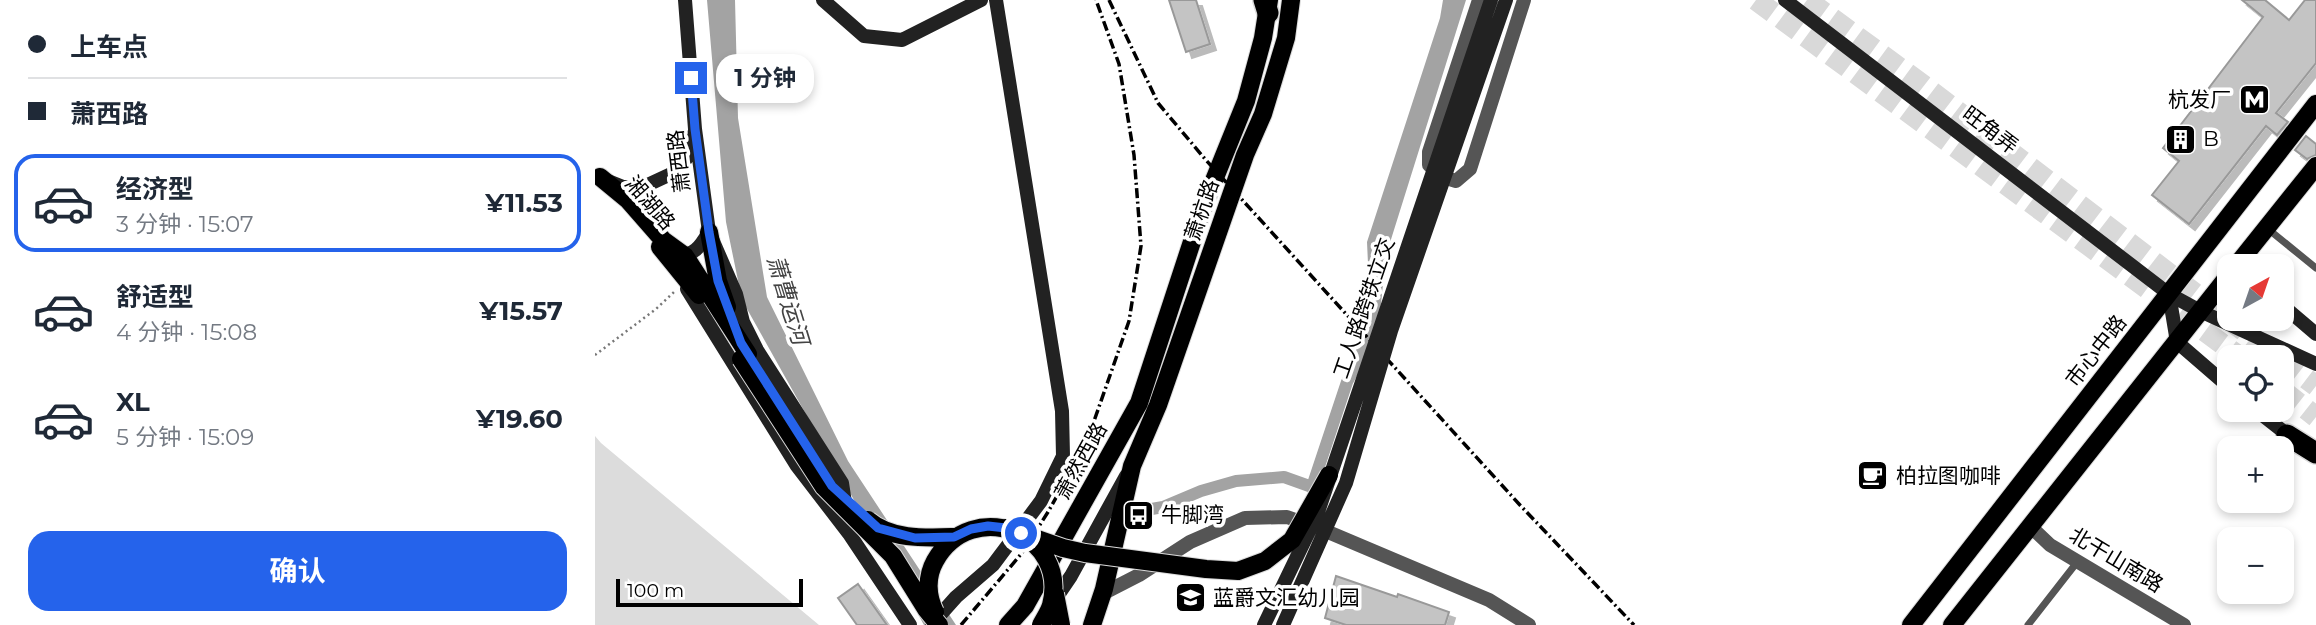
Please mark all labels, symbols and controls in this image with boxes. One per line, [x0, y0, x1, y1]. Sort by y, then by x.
text: 上车点 [70, 31, 148, 63]
callout: 1 分钟 [715, 54, 813, 102]
route end [675, 62, 707, 94]
text: 1 分钟 [734, 64, 796, 92]
metro station icon: 杭发厂 [2237, 83, 2271, 117]
place label: 杭发厂 [2168, 87, 2231, 112]
text: 萧西路 [70, 98, 148, 130]
street label: 旺角弄 [1958, 101, 2023, 159]
building icon: B [2163, 122, 2197, 156]
place label: B [2203, 126, 2219, 151]
street label: 萧西路 [662, 128, 695, 194]
street label: 湘湖路 [620, 171, 680, 235]
icon: car [32, 172, 95, 235]
text: 经济型 [116, 173, 194, 205]
street label: 萧杭路 [1179, 176, 1224, 244]
text: ¥11.53 [485, 187, 563, 219]
text: 3 分钟 · 15:07 [116, 210, 254, 238]
street label: 工人路跨铁立交 [1328, 234, 1399, 381]
water label: 萧曹运河 [761, 252, 816, 352]
north arrow [2217, 254, 2294, 331]
map controls [2217, 254, 2294, 604]
icon: car [32, 280, 95, 343]
text: 舒适型 [116, 281, 194, 313]
text: ¥15.57 [479, 295, 563, 327]
street label: 市心中路 [2060, 310, 2131, 391]
text: 4 分钟 · 15:08 [116, 318, 257, 346]
button: locate [2217, 345, 2294, 422]
text: XL [116, 386, 150, 418]
icon: car [32, 388, 95, 451]
text: ¥19.60 [476, 403, 563, 435]
street label: 萧然西路 [1049, 418, 1112, 504]
text: 5 分钟 · 15:09 [116, 423, 254, 451]
button: + [2217, 436, 2294, 513]
cafe icon: 柏拉图咖啡 [1856, 459, 1890, 493]
place label: 柏拉图咖啡 [1896, 463, 2001, 488]
bus stop icon: 牛脚湾 [1121, 498, 1155, 532]
place label: 牛脚湾 [1161, 502, 1224, 527]
route start [1005, 517, 1037, 549]
street label: 北干山南路 [2065, 522, 2168, 597]
button: − [2217, 527, 2294, 604]
button: 确认 [28, 531, 567, 611]
scale bar [616, 576, 803, 608]
text: 100 m [627, 579, 684, 602]
school or university icon: 蓝爵文汇幼儿园 [1173, 581, 1207, 615]
place label: 蓝爵文汇幼儿园 [1213, 585, 1360, 610]

